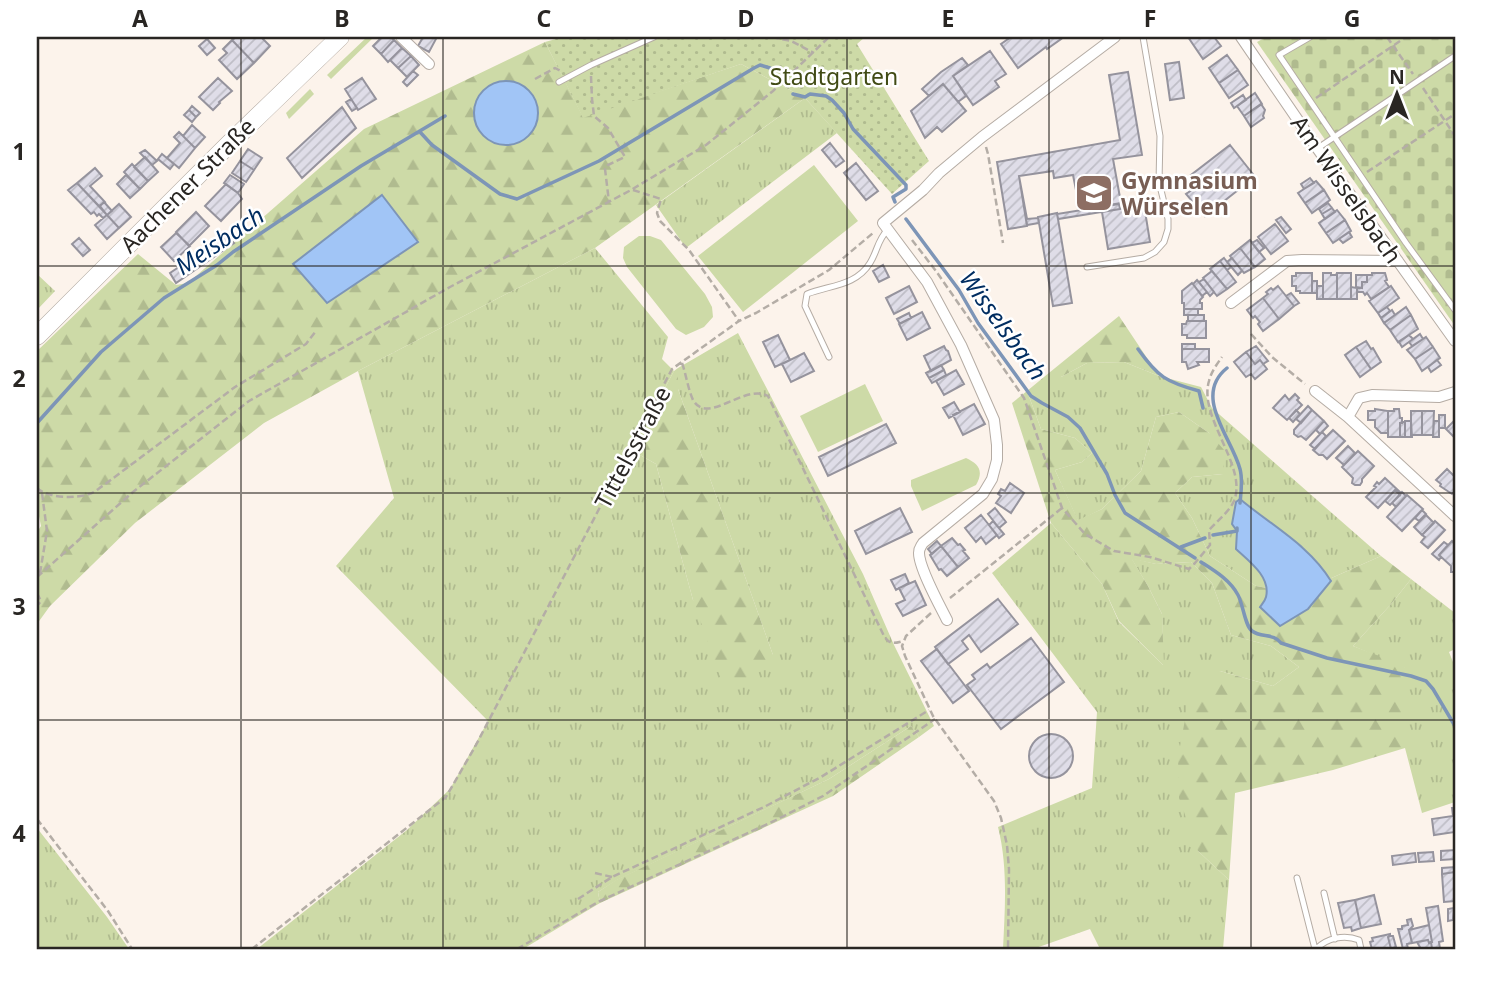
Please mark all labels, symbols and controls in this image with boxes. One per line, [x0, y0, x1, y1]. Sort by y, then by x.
text: A [132, 2, 148, 34]
text: B [334, 2, 350, 34]
text: C [537, 2, 552, 34]
text: D [738, 2, 754, 34]
text: E [942, 2, 954, 34]
text: F [1144, 2, 1156, 34]
text: G [1344, 2, 1360, 34]
park label: Stadtgarten [770, 60, 898, 92]
north arrow [1362, 60, 1432, 130]
text: N [1389, 64, 1405, 90]
street label: Am Wisselsbach [1284, 109, 1410, 269]
street label: Aachener Straße [112, 110, 262, 260]
text: 1 [12, 135, 26, 167]
place label: Gymnasium Würselen [1121, 164, 1258, 222]
school or university icon: Gymnasium Würselen [1073, 172, 1115, 214]
water label: Meisbach [168, 198, 270, 282]
water label: Wisselsbach [953, 263, 1055, 387]
text: 2 [12, 362, 26, 394]
street label: Tittelsstraße [586, 380, 678, 514]
text: 3 [12, 590, 26, 622]
text: 4 [12, 817, 26, 849]

